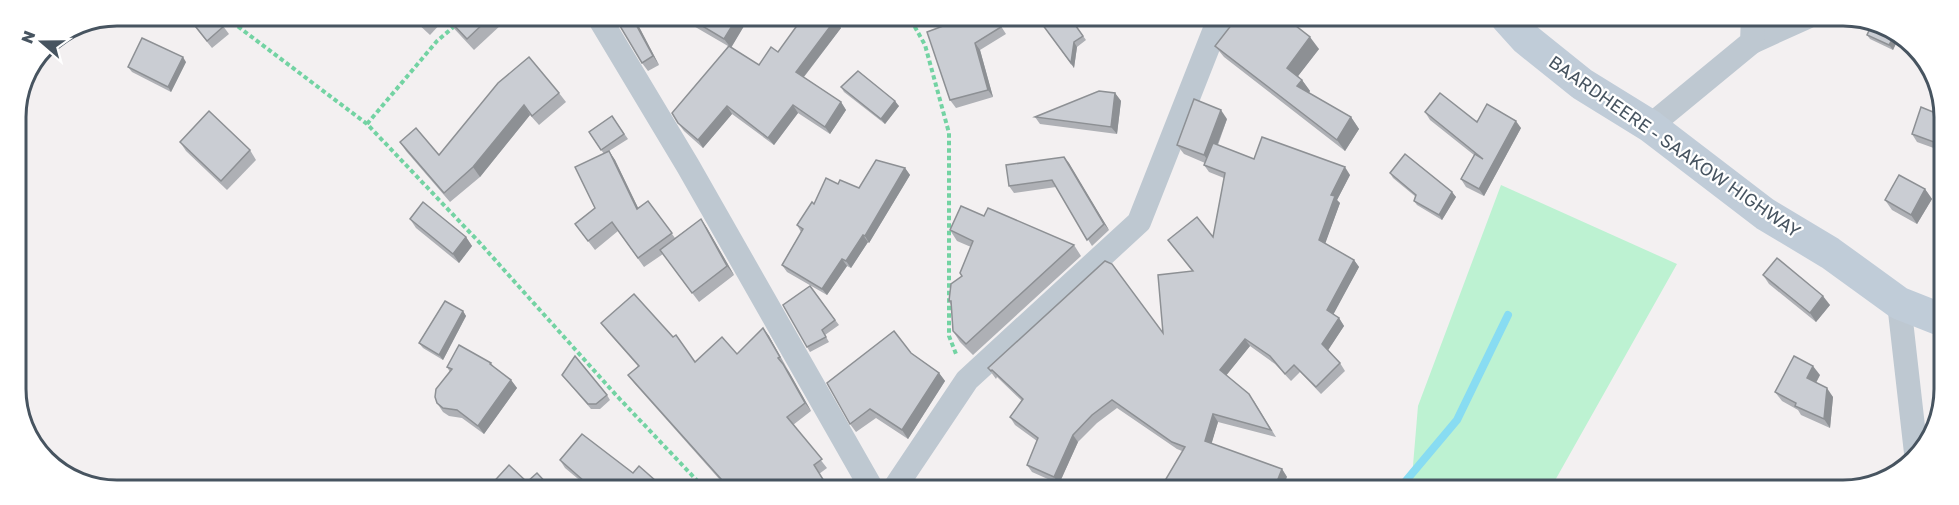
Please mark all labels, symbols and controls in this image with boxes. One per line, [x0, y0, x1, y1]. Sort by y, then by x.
north arrow [12, 12, 72, 72]
text: N [16, 28, 39, 46]
street label: BAARDHEERE - SAAKOW HIGHWAY [1545, 50, 1805, 242]

